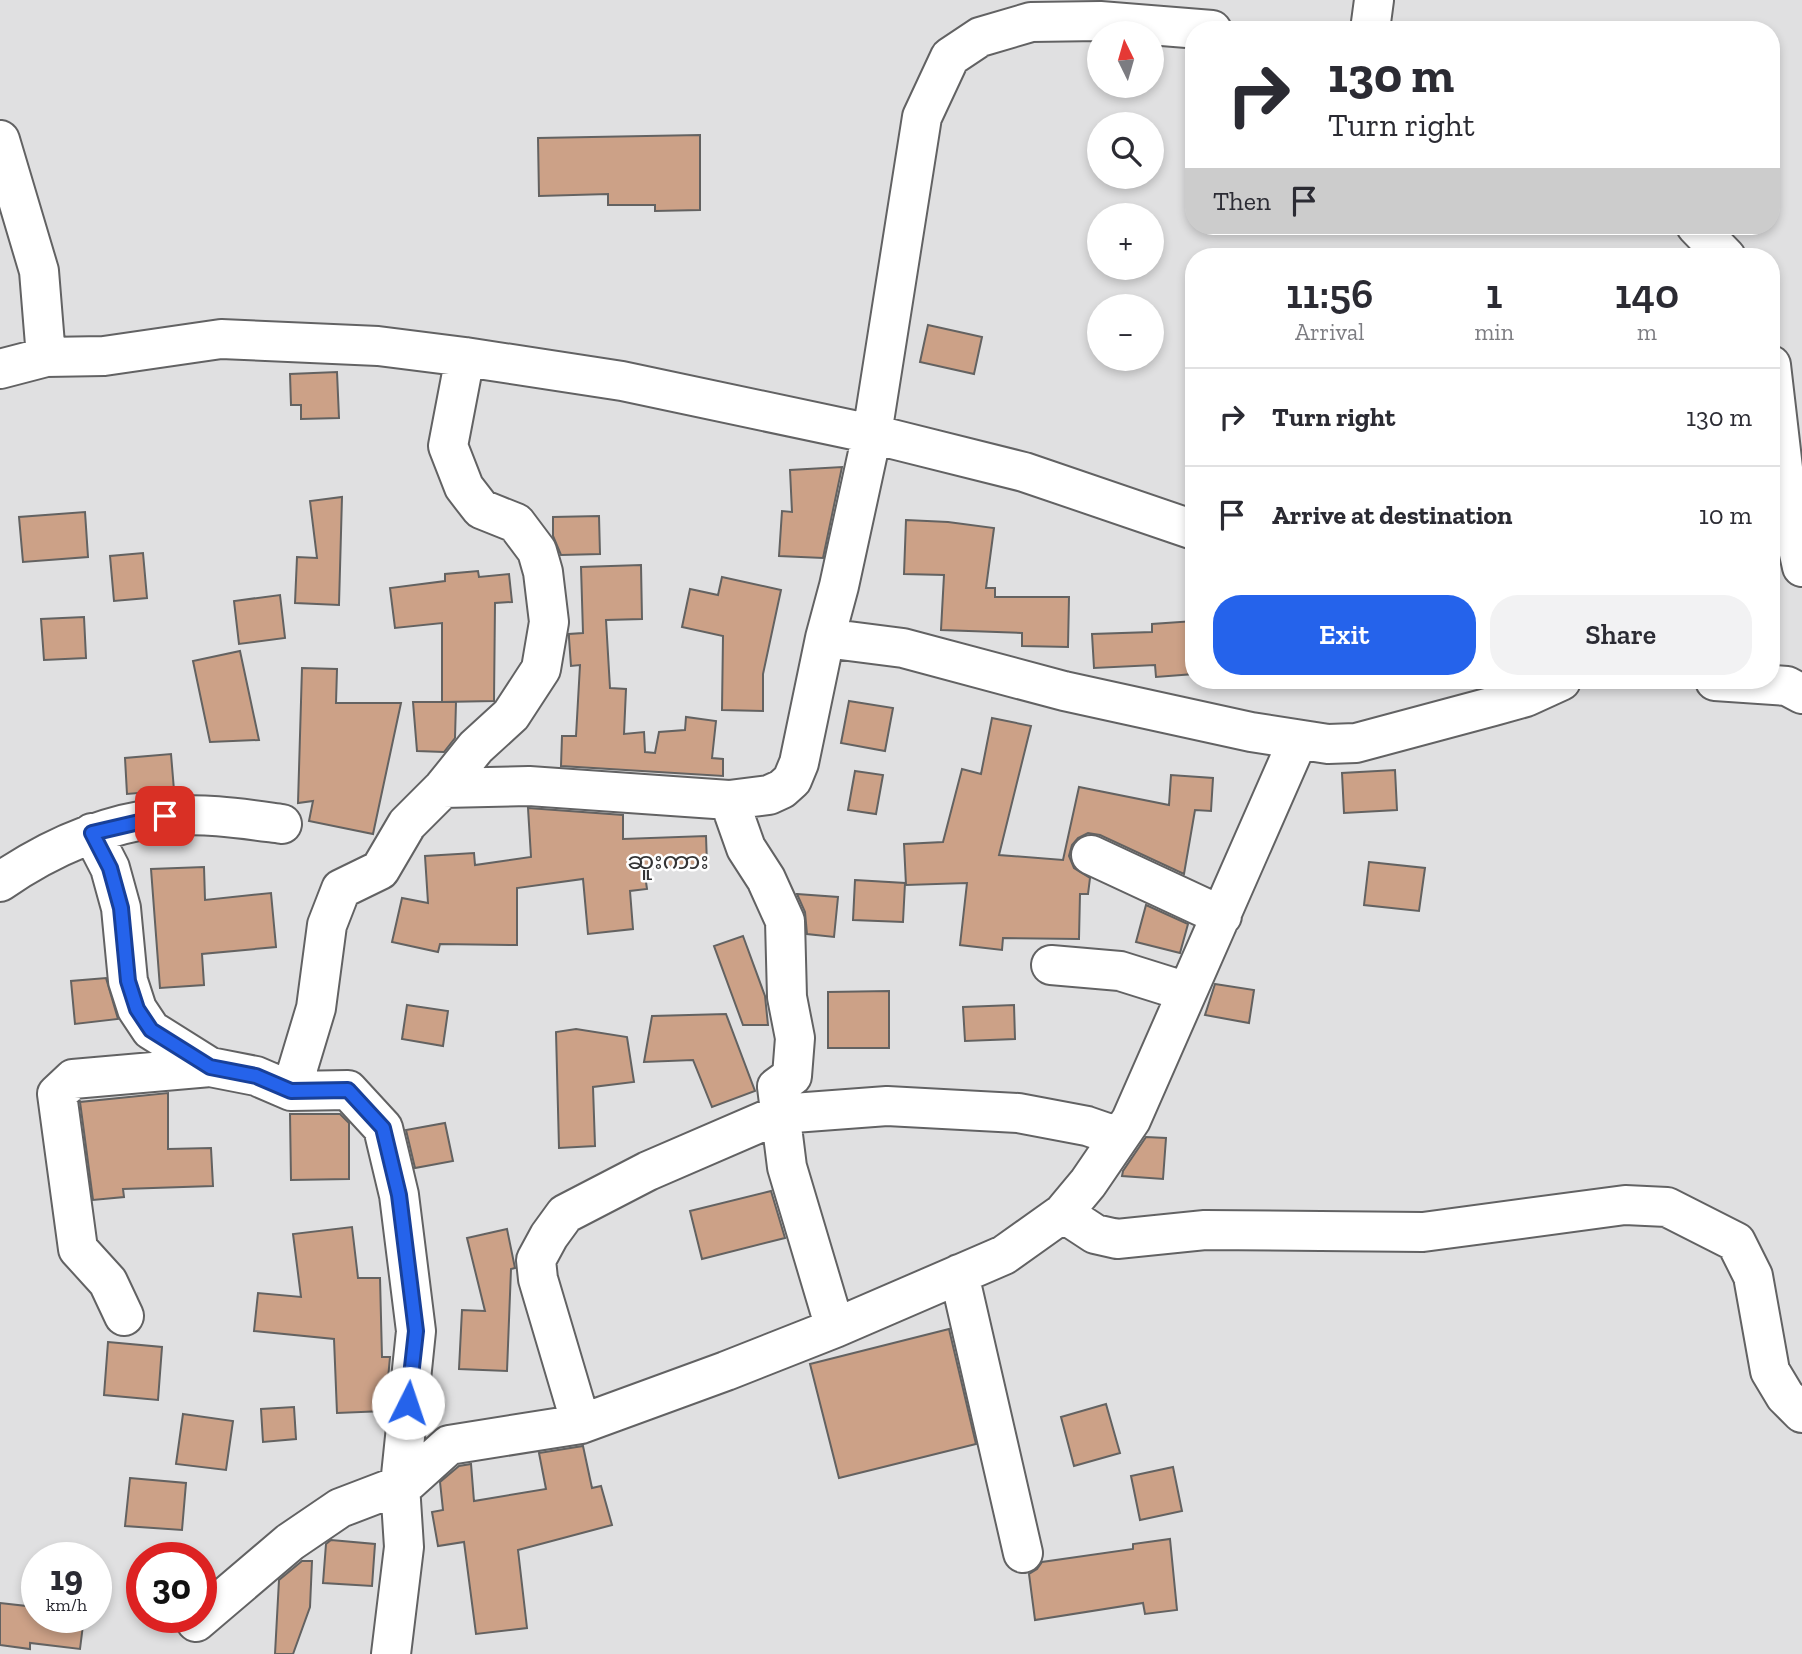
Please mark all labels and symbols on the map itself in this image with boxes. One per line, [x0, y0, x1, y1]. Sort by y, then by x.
north arrow [1087, 21, 1164, 98]
pin [135, 786, 195, 846]
district label: ဆူးကား [627, 846, 709, 880]
position arrow [371, 1366, 445, 1440]
speed limit sign: 30 [126, 1542, 217, 1633]

